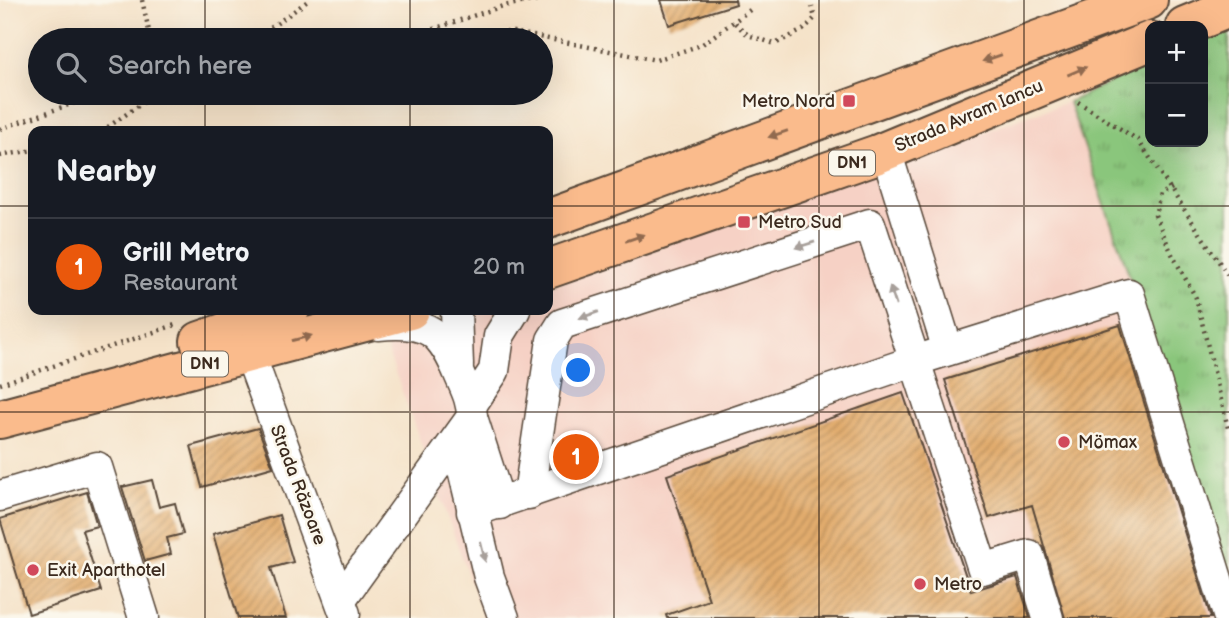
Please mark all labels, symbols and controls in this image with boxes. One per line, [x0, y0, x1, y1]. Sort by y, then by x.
map controls [1145, 21, 1208, 147]
button: + [1145, 21, 1208, 84]
search box [28, 28, 553, 105]
icon: search [52, 48, 90, 86]
text: Search here [108, 51, 252, 82]
one-way arrow [982, 53, 1003, 64]
one-way arrow [1067, 65, 1088, 76]
street label: Strada Avram Iancu [892, 75, 1046, 157]
button: − [1145, 84, 1208, 147]
place label: Metro Nord [742, 91, 835, 112]
marker: Metro Nord [841, 93, 857, 109]
one-way arrow [767, 129, 788, 140]
road number: DN1 [829, 150, 875, 176]
text: Nearby [56, 154, 156, 190]
place label: Metro Sud [758, 212, 842, 233]
marker: Metro Sud [736, 214, 752, 230]
one-way arrow [625, 232, 646, 243]
text: Grill Metro [123, 238, 250, 269]
one-way arrow [794, 240, 815, 250]
text: 1 [74, 253, 84, 281]
text: 20 m [473, 253, 525, 281]
text: Restaurant [123, 269, 237, 297]
one-way arrow [887, 285, 898, 306]
one-way arrow [578, 310, 599, 321]
one-way arrow [292, 332, 313, 342]
road number: DN1 [182, 352, 228, 376]
your location [561, 353, 595, 387]
street label: Strada Răzoare [265, 422, 331, 548]
pin: 1 [553, 431, 599, 483]
place label: Mömax [1078, 432, 1138, 453]
marker: Mömax [1056, 434, 1072, 450]
one-way arrow [478, 541, 489, 563]
place label: Exit Aparthotel [47, 560, 165, 581]
marker: Exit Aparthotel [25, 562, 41, 578]
place label: Metro [934, 574, 982, 595]
marker: Metro [912, 576, 928, 592]

